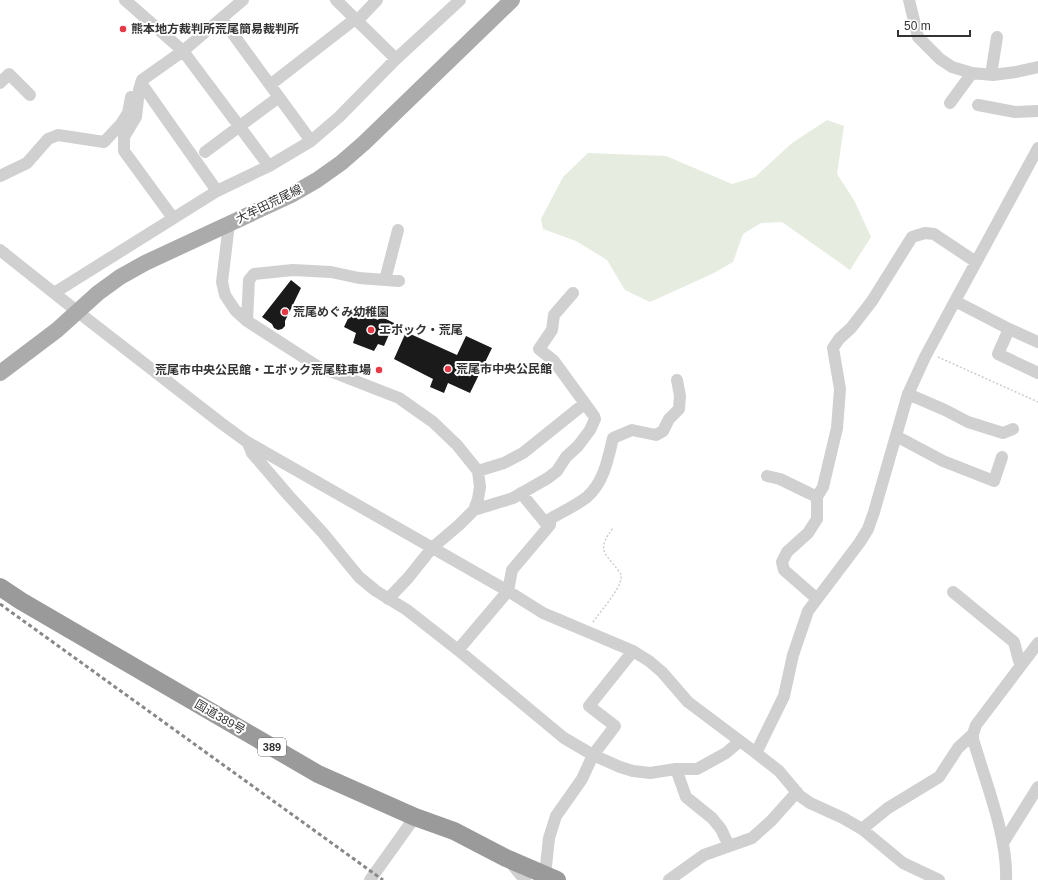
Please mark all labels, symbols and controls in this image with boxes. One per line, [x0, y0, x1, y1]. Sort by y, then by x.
scale bar [898, 12, 970, 38]
text: 50 m [904, 19, 931, 33]
place label: 熊本地方裁判所荒尾簡易裁判所 [131, 22, 299, 36]
marker: 熊本地方裁判所荒尾簡易裁判所 [118, 24, 128, 34]
street label: 大牟田荒尾線 [234, 182, 304, 226]
place label: 荒尾めぐみ幼稚園 [293, 305, 389, 319]
marker: 荒尾めぐみ幼稚園 [280, 307, 290, 317]
place label: エポック・荒尾 [379, 323, 463, 337]
marker: エポック・荒尾 [366, 325, 376, 335]
place label: 荒尾市中央公民館 [456, 362, 552, 376]
place label: 荒尾市中央公民館・エポック荒尾駐車場 [155, 363, 371, 377]
marker: 荒尾市中央公民館 [443, 364, 453, 374]
marker: 荒尾市中央公民館・エポック荒尾駐車場 [374, 365, 384, 375]
street label: 国道389号 [192, 697, 248, 737]
road number: 389 [258, 738, 286, 756]

